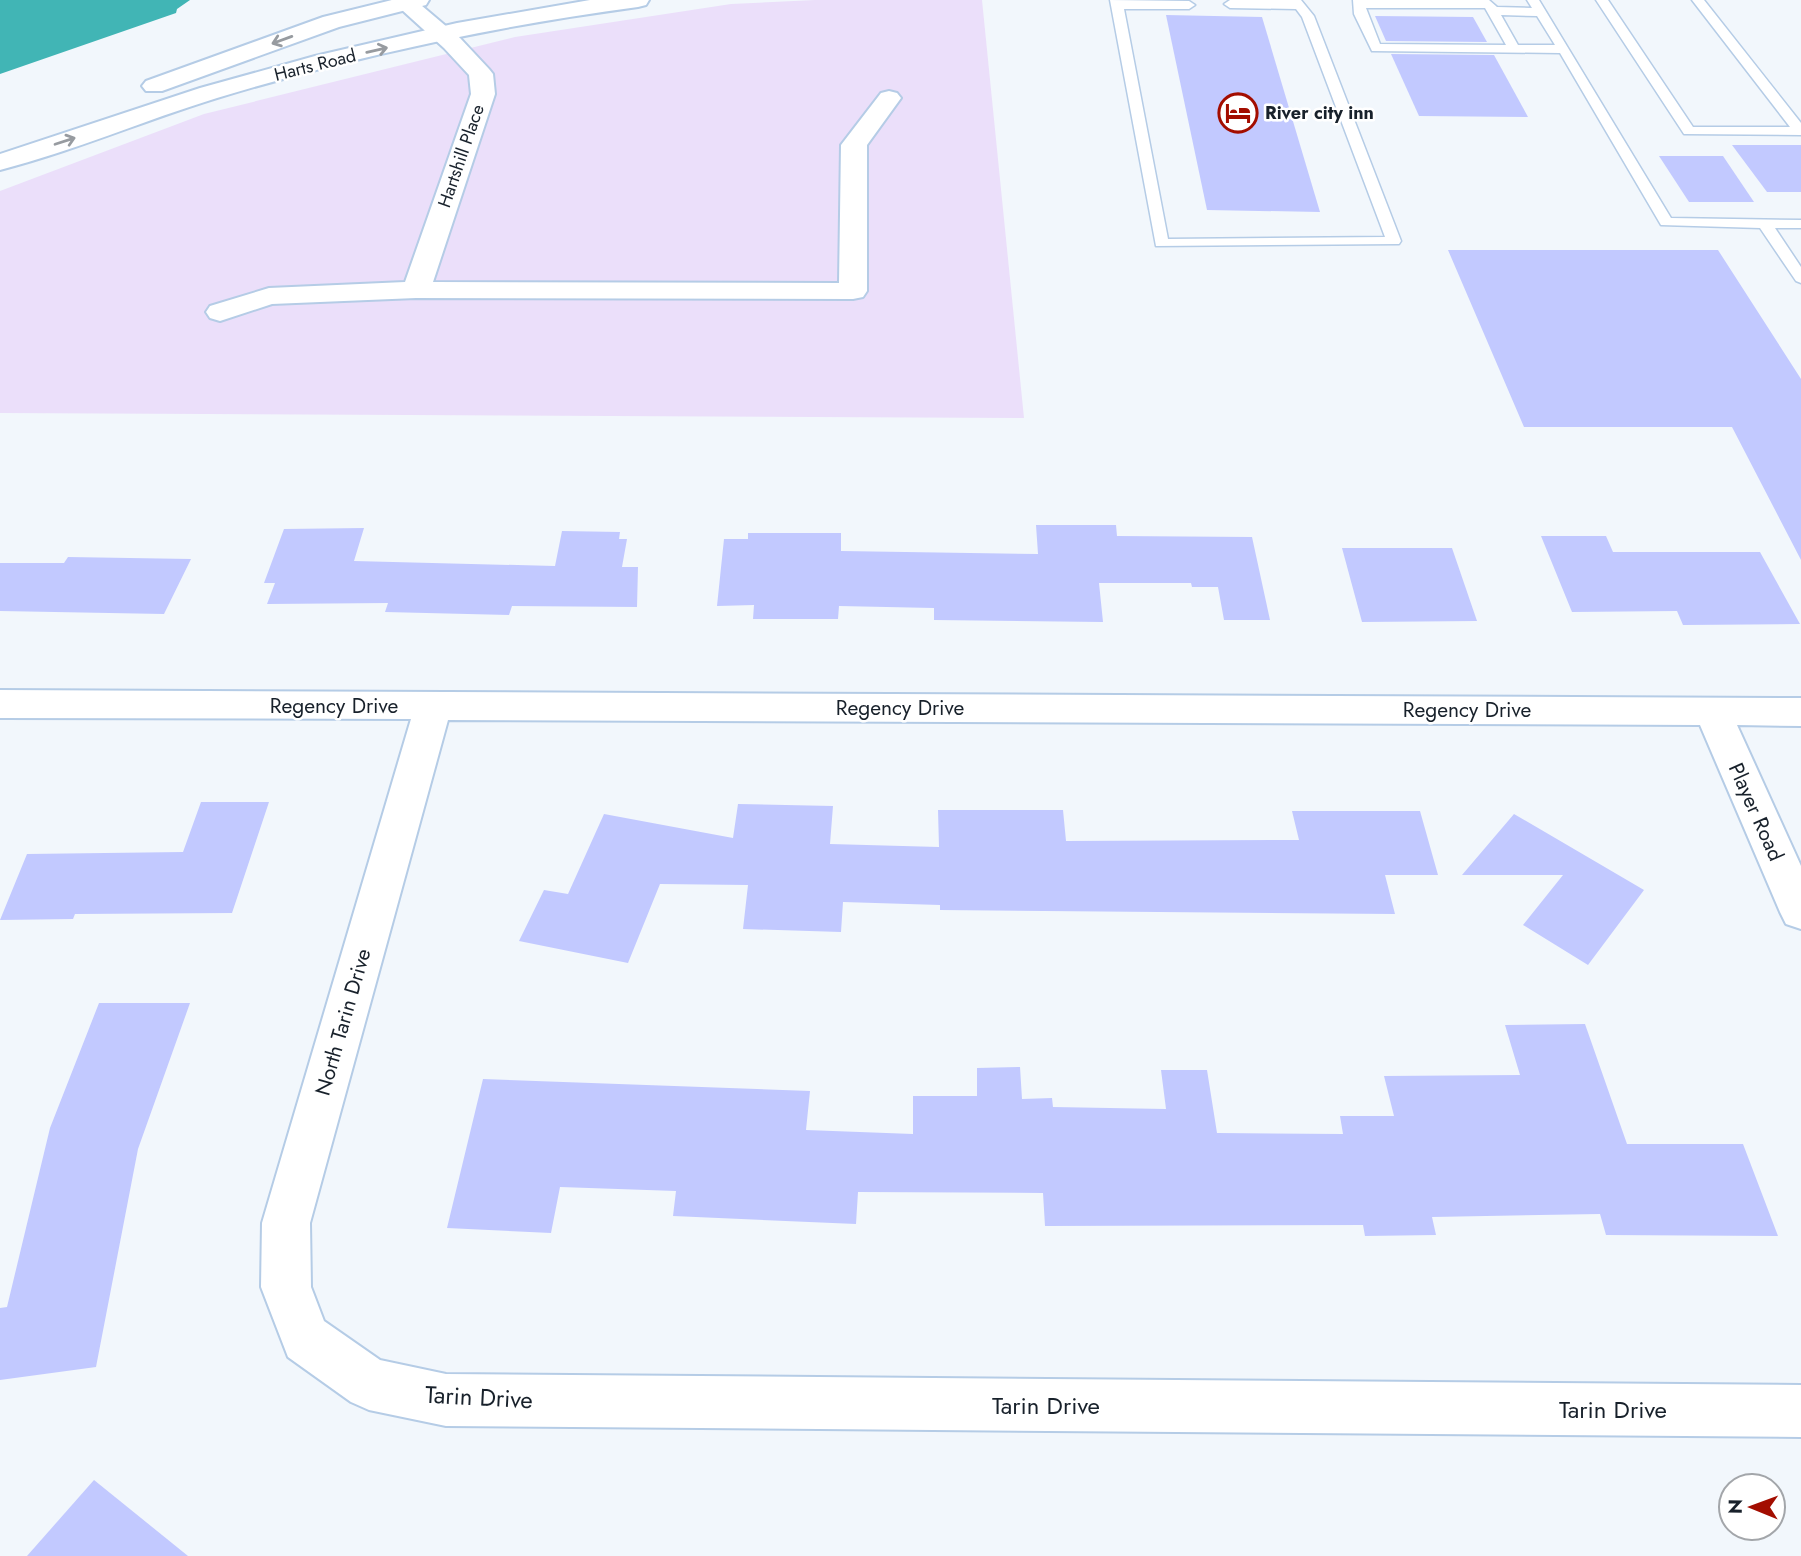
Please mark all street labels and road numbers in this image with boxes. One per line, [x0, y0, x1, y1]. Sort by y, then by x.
street label: Harts Road [271, 42, 359, 88]
street label: Hartshill Place [431, 101, 491, 211]
street label: Regency Drive [270, 691, 399, 721]
street label: Regency Drive [836, 693, 965, 723]
street label: Regency Drive [1403, 695, 1532, 725]
street label: Player Road [1721, 758, 1791, 866]
street label: North Tarin Drive [308, 945, 378, 1099]
street label: Tarin Drive [424, 1377, 534, 1417]
street label: Tarin Drive [992, 1388, 1100, 1423]
street label: Tarin Drive [1559, 1392, 1667, 1427]

